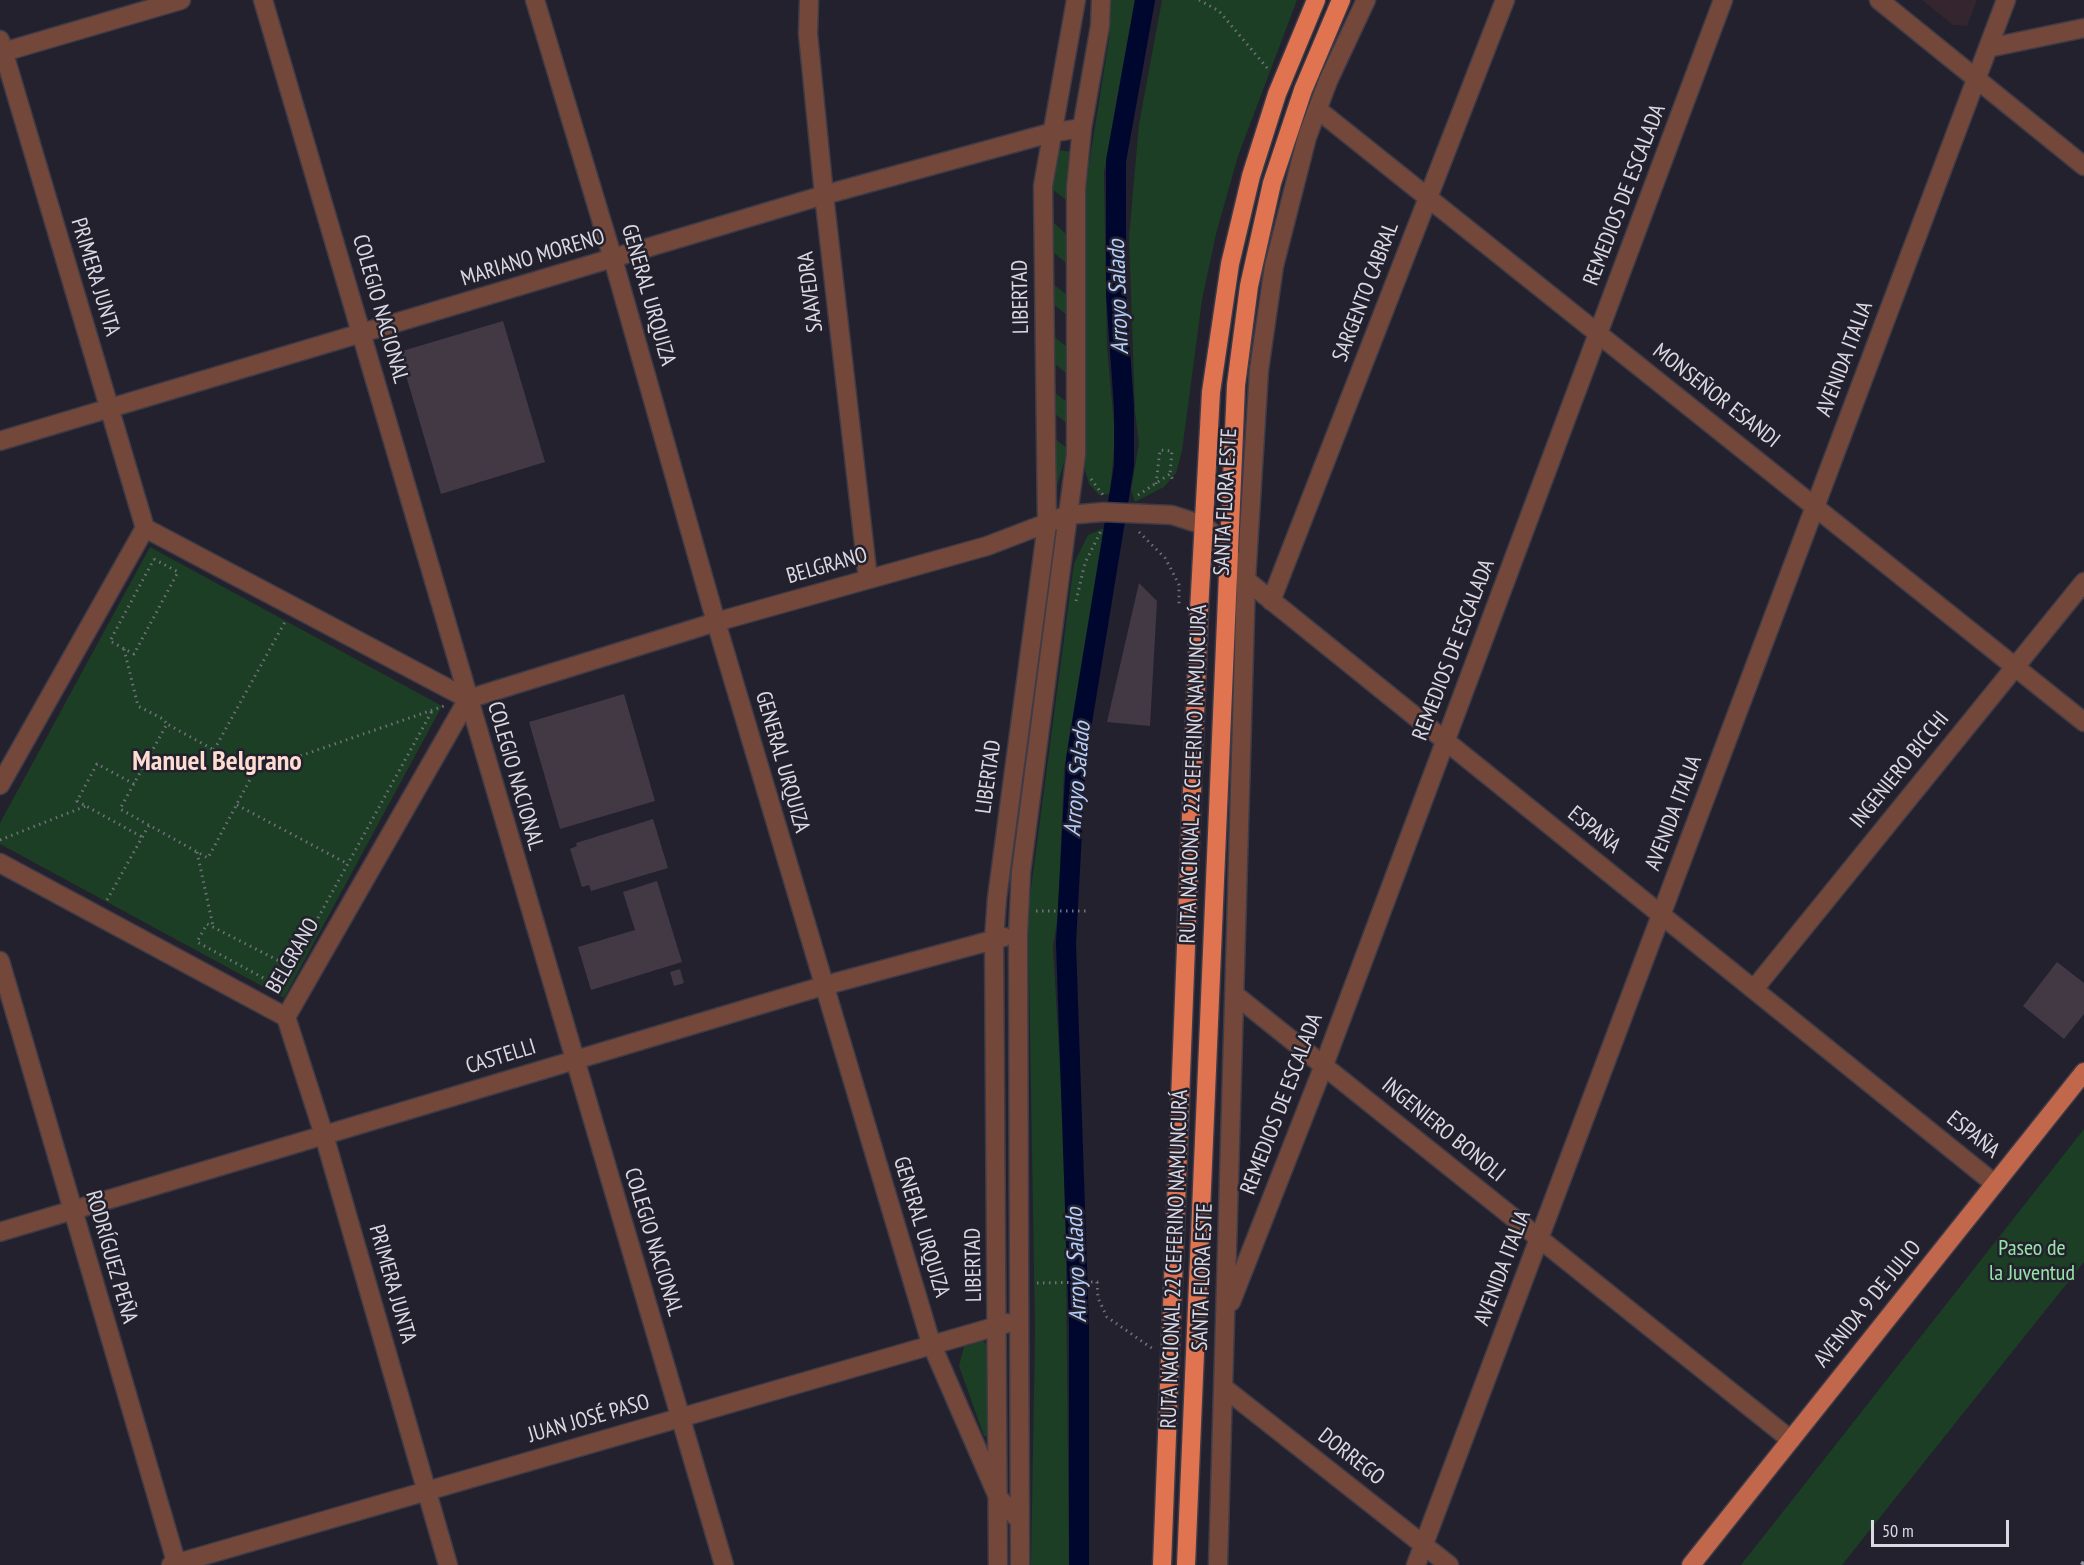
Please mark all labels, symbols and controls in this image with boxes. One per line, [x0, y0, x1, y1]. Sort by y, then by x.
street label: REMEDIOS DE ESCALADA [1578, 101, 1672, 289]
street label: PRIMERA JUNTA [65, 215, 125, 339]
street label: SARGENTO CABRAL [1327, 218, 1405, 366]
street label: GENERAL URQUIZA [615, 221, 681, 369]
street label: MARIANO MORENO [458, 224, 608, 292]
street label: COLEGIO NACIONAL [346, 232, 414, 386]
water label: Arroyo Salado [1103, 239, 1135, 355]
street label: SAAVEDRA [793, 250, 829, 334]
street label: LIBERTAD [1007, 260, 1035, 334]
street label: AVENIDA ITALIA [1811, 298, 1879, 420]
street label: MONSEÑOR ESANDI [1647, 338, 1785, 454]
street label: SANTA FLORA ESTE [1209, 428, 1243, 576]
street label: BELGRANO [784, 542, 870, 590]
street label: REMEDIOS DE ESCALADA [1407, 556, 1501, 744]
street label: RUTA NACIONAL 22 CEFERINO NAMUNCURÁ [1175, 604, 1213, 944]
street label: GENERAL URQUIZA [749, 688, 815, 836]
street label: COLEGIO NACIONAL [481, 699, 549, 853]
street label: INGENIERO BICCHI [1845, 706, 1955, 834]
water label: Arroyo Salado [1059, 720, 1097, 838]
street label: LIBERTAD [971, 738, 1007, 816]
district label: Manuel Belgrano [132, 745, 302, 779]
street label: AVENIDA ITALIA [1640, 752, 1708, 874]
street label: ESPAÑA [1562, 801, 1626, 859]
street label: BELGRANO [261, 914, 325, 998]
street label: REMEDIOS DE ESCALADA [1235, 1010, 1329, 1198]
street label: CASTELLI [463, 1034, 539, 1080]
street label: INGENIERO BONOLI [1376, 1072, 1510, 1188]
street label: RUTA NACIONAL 22 CEFERINO NAMUNCURÁ [1156, 1089, 1194, 1429]
street label: ESPAÑA [1941, 1106, 2005, 1164]
street label: GENERAL URQUIZA [887, 1154, 955, 1300]
street label: COLEGIO NACIONAL [618, 1165, 688, 1319]
street label: RODRÍGUEZ PEÑA [79, 1188, 143, 1326]
street label: SANTA FLORA ESTE [1187, 1203, 1219, 1351]
water label: Arroyo Salado [1061, 1207, 1093, 1323]
street label: AVENIDA ITALIA [1469, 1207, 1537, 1329]
street label: PRIMERA JUNTA [363, 1222, 421, 1346]
street label: LIBERTAD [960, 1228, 988, 1302]
street label: AVENIDA 9 DE JULIO [1809, 1235, 1927, 1373]
park label: Paseo de la Juventud [1989, 1236, 2075, 1288]
street label: JUAN JOSÉ PASO [525, 1389, 653, 1449]
street label: DORREGO [1313, 1423, 1389, 1491]
scale bar [1874, 1508, 2012, 1546]
text: 50 m [1882, 1519, 1914, 1542]

